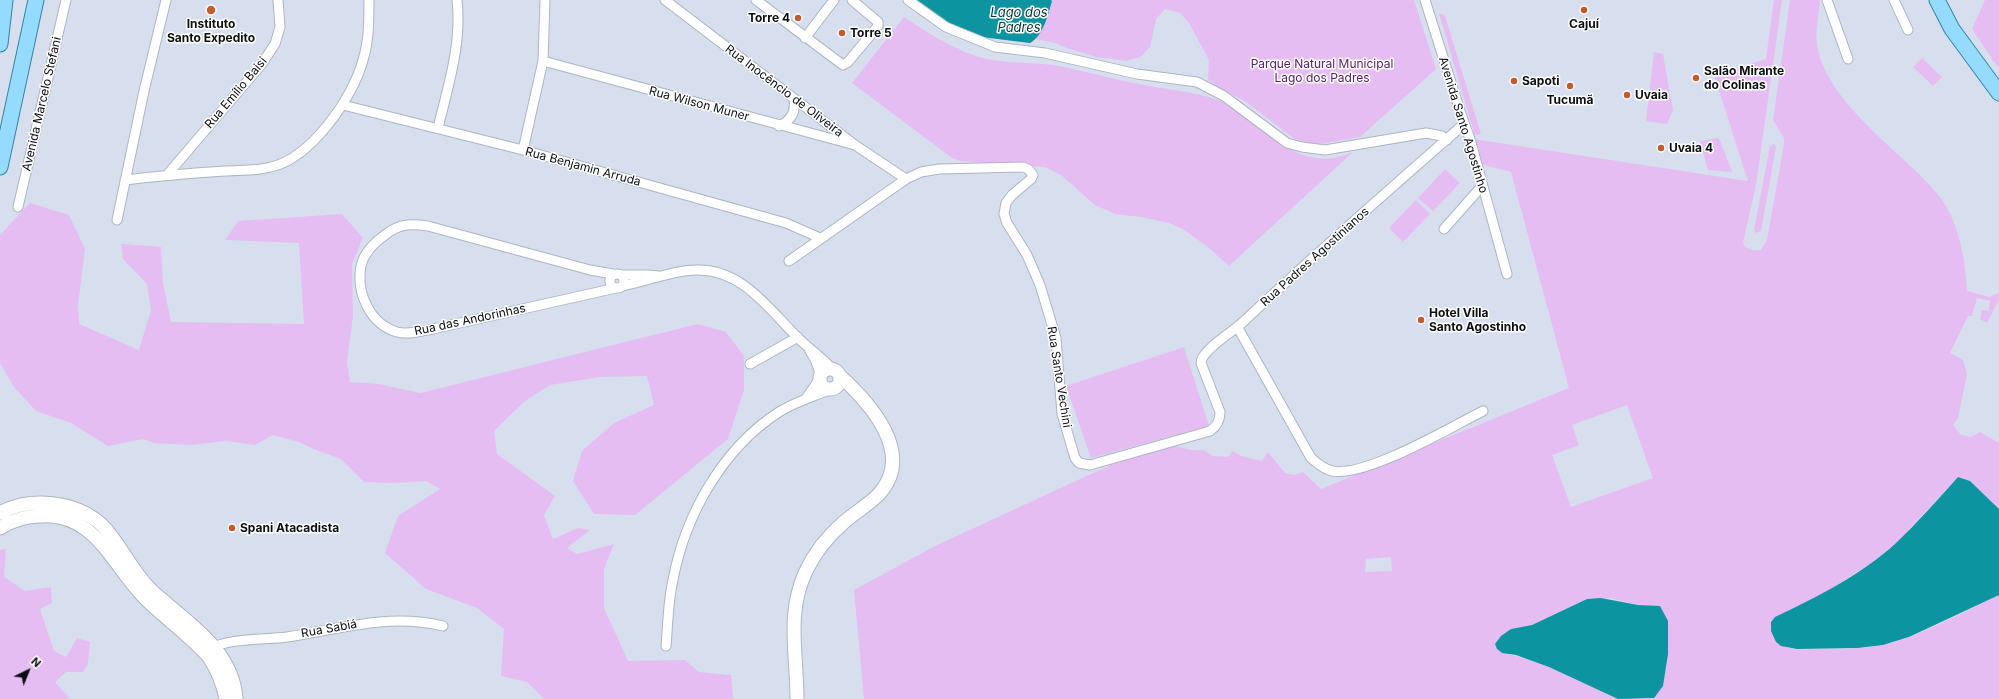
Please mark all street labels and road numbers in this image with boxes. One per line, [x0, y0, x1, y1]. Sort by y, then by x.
street label: Avenida Marcelo Stefani [20, 36, 64, 172]
street label: Rua Inocêncio de Oliveira [722, 42, 846, 140]
street label: Rua Emílio Baisi [202, 54, 270, 132]
street label: Avenida Santo Agostinho [1435, 55, 1491, 195]
street label: Rua Wilson Muner [647, 84, 751, 124]
street label: Rua Benjamin Arruda [524, 145, 642, 189]
street label: Rua Padres Agostinianos [1258, 204, 1372, 310]
street label: Rua das Andorinhas [413, 301, 527, 339]
street label: Rua Santo Vechini [1044, 325, 1074, 429]
street label: Rua Sabiá [300, 617, 358, 641]

